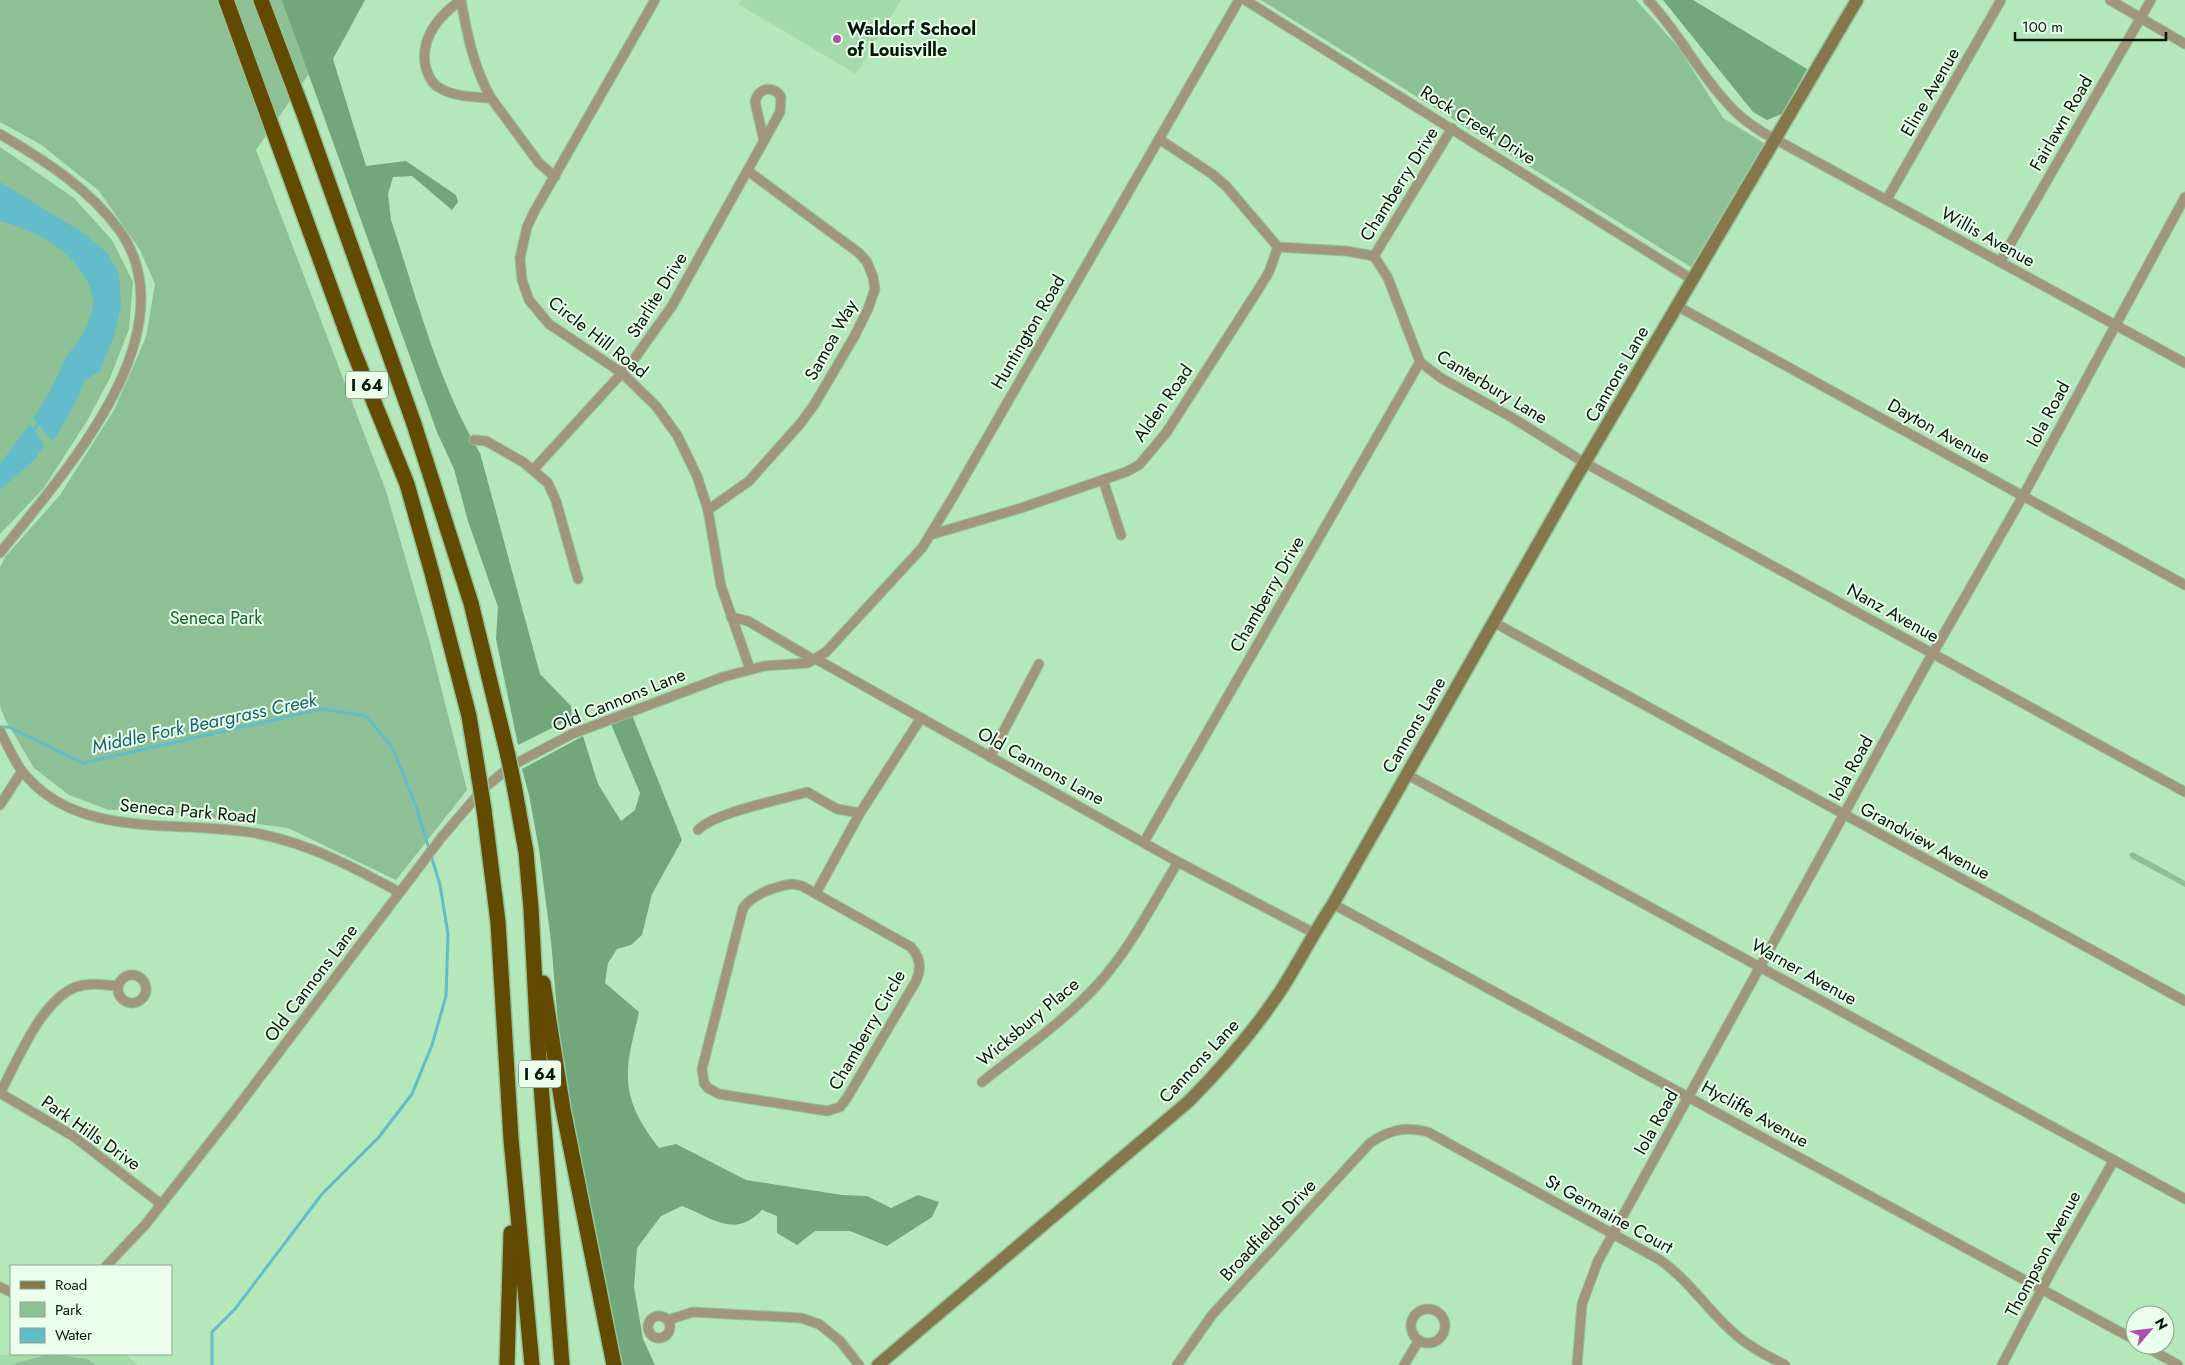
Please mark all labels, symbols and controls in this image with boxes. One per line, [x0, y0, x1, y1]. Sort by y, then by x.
scale bar [2015, 10, 2166, 42]
place label: Waldorf School of Louisville [847, 16, 976, 63]
text: 100 m [2022, 16, 2063, 38]
marker: Waldorf School of Louisville [831, 33, 843, 45]
street label: Eline Avenue [1894, 43, 1966, 141]
street label: Fairlawn Road [2023, 70, 2099, 176]
street label: Rock Creek Drive [1415, 79, 1541, 171]
street label: Chamberry Drive [1353, 122, 1445, 246]
street label: Willis Avenue [1936, 200, 2040, 274]
street label: Starlite Drive [620, 247, 694, 343]
street label: Huntington Road [985, 270, 1071, 394]
street label: Circle Hill Road [543, 290, 653, 384]
street label: Samoa Way [798, 295, 864, 385]
street label: Cannons Lane [1579, 321, 1655, 427]
street label: Canterbury Lane [1432, 344, 1552, 430]
street label: Alden Road [1127, 359, 1199, 447]
road number: I 64 [346, 372, 388, 398]
street label: Iola Road [2020, 376, 2076, 452]
street label: Dayton Avenue [1883, 392, 1995, 470]
street label: Chamberry Drive [1223, 531, 1311, 657]
street label: Nanz Avenue [1842, 577, 1944, 649]
park label: Seneca Park [170, 605, 262, 631]
street label: Old Cannons Lane [549, 661, 689, 739]
street label: Cannons Lane [1376, 672, 1452, 778]
water label: Middle Fork Beargrass Creek [89, 686, 320, 760]
street label: Old Cannons Lane [973, 720, 1109, 812]
street label: Iola Road [1822, 731, 1880, 805]
street label: Seneca Park Road [119, 792, 257, 830]
street label: Grandview Avenue [1855, 796, 1995, 886]
street label: Old Cannons Lane [258, 919, 364, 1047]
street label: Warner Avenue [1746, 932, 1862, 1012]
street label: Chamberry Circle [822, 965, 912, 1095]
street label: Wicksbury Place [971, 971, 1085, 1073]
street label: Cannons Lane [1153, 1013, 1245, 1109]
road number: I 64 [519, 1060, 561, 1088]
street label: Hycliffe Avenue [1697, 1074, 1813, 1154]
street label: Iola Road [1627, 1085, 1685, 1159]
street label: Park Hills Drive [36, 1089, 146, 1177]
street label: St Germaine Court [1540, 1168, 1678, 1260]
street label: Broadfields Drive [1214, 1173, 1322, 1287]
street label: Thompson Avenue [1999, 1186, 2087, 1322]
legend [10, 1265, 172, 1355]
text: Road [55, 1274, 87, 1296]
text: Park [55, 1299, 82, 1321]
north arrow [2125, 1305, 2175, 1355]
text: N [2150, 1314, 2173, 1334]
text: Water [55, 1324, 93, 1346]

